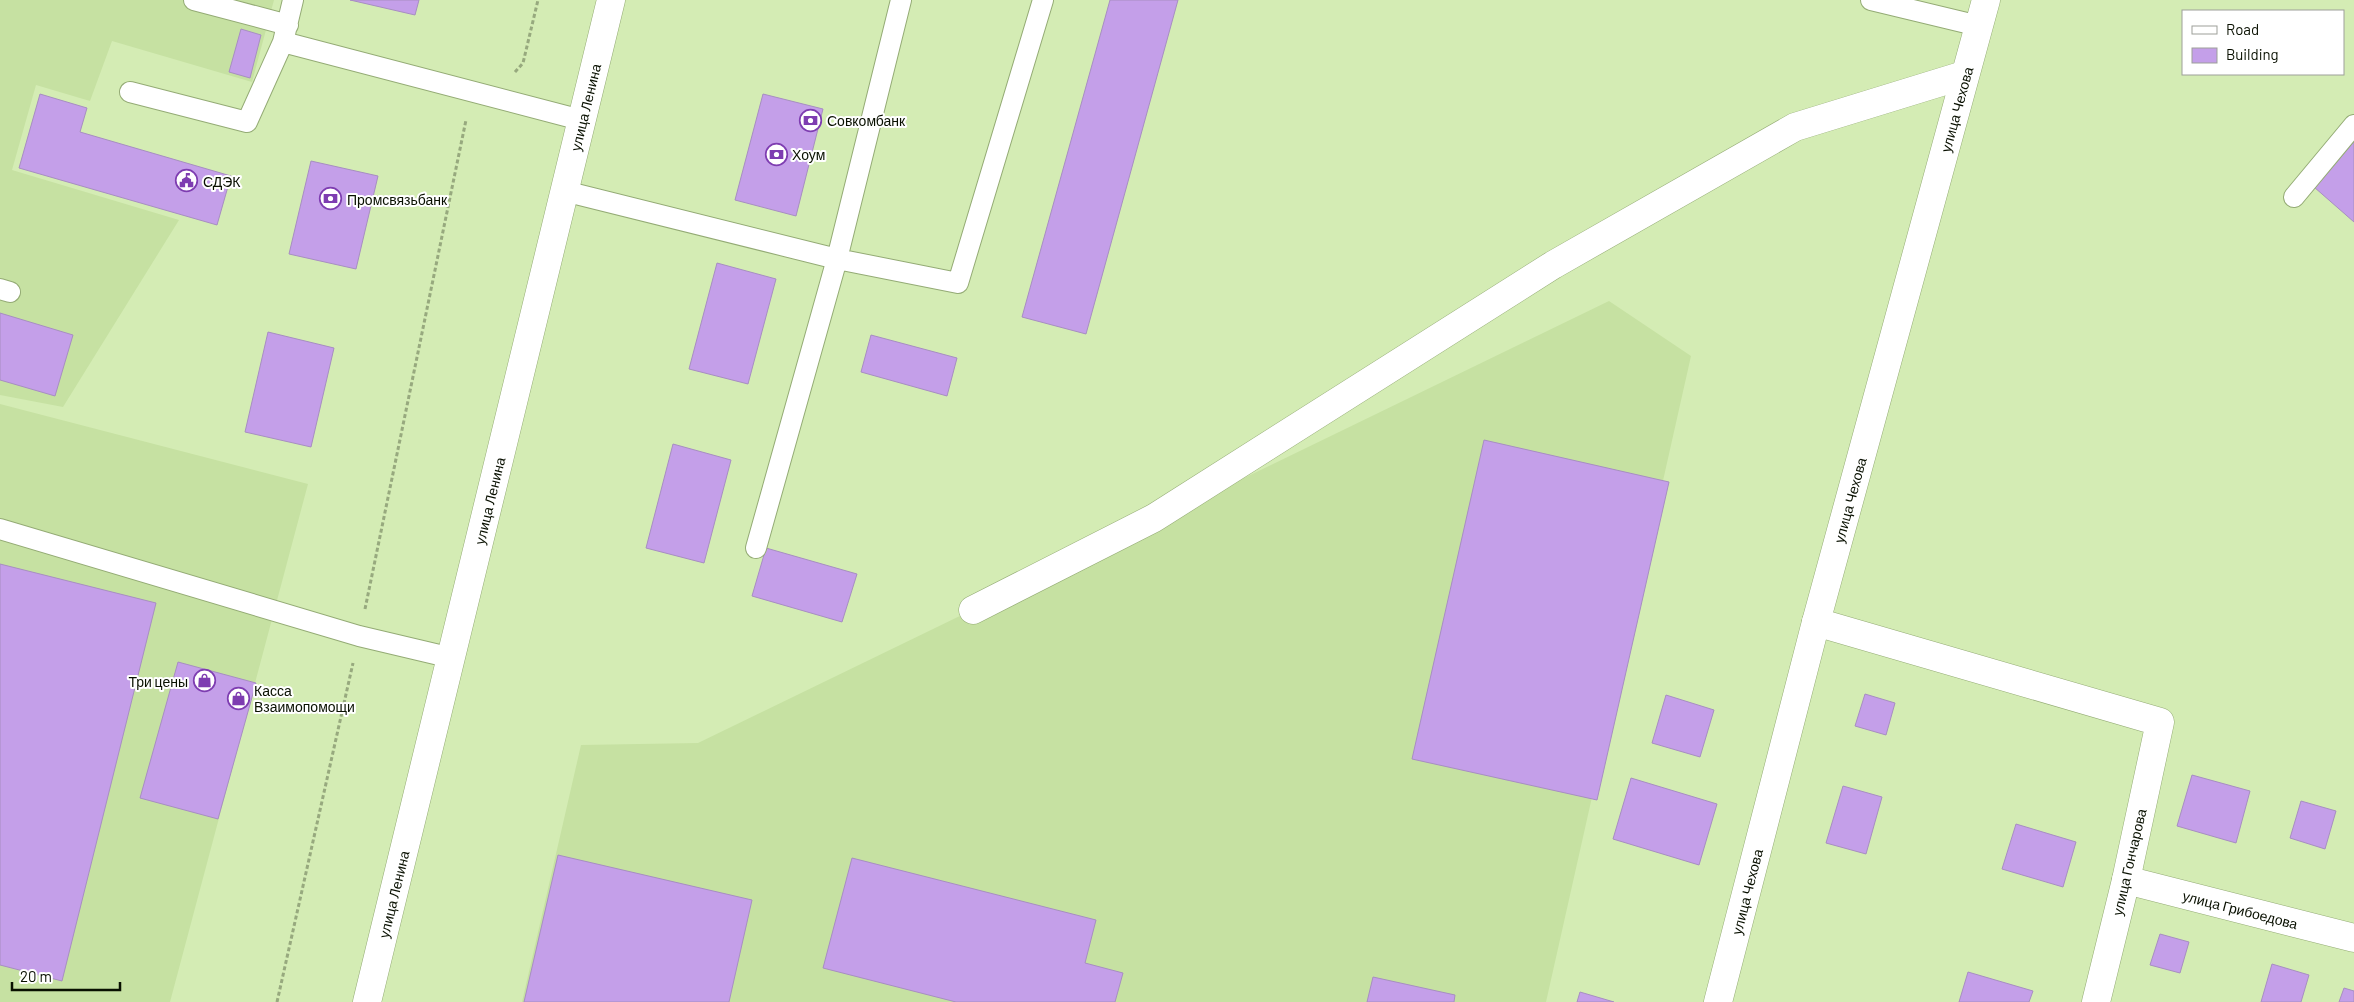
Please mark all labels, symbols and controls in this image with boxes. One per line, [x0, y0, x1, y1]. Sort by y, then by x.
legend [2182, 10, 2344, 75]
text: Road [2226, 20, 2259, 38]
text: Building [2226, 45, 2279, 63]
street label: улица Ленина [566, 61, 604, 153]
street label: улица Чехова [1936, 64, 1976, 154]
bank icon: Совкомбанк [799, 108, 823, 132]
place label: Совкомбанк [827, 112, 906, 129]
bank icon: Хоум [764, 142, 788, 166]
place label: Хоум [792, 146, 825, 163]
public building icon: СДЭК [175, 169, 199, 193]
place label: СДЭК [203, 173, 241, 190]
bank icon: Промсвязьбанк [319, 187, 343, 211]
place label: Промсвязьбанк [347, 191, 448, 208]
street label: улица Ленина [470, 455, 508, 546]
street label: улица Чехова [1830, 455, 1869, 545]
shop icon: Три цены [192, 669, 216, 693]
place label: Три цены [128, 673, 188, 690]
place label: Касса Взаимопомощи [254, 682, 355, 715]
shop icon: Касса Взаимопомощи [226, 686, 250, 710]
street label: улица Гончарова [2108, 807, 2150, 917]
street label: улица Чехова [1727, 847, 1766, 936]
street label: улица Ленина [374, 849, 412, 940]
street label: улица Грибоедова [2181, 886, 2300, 932]
scale bar [12, 960, 120, 992]
text: 20 m [20, 967, 52, 985]

